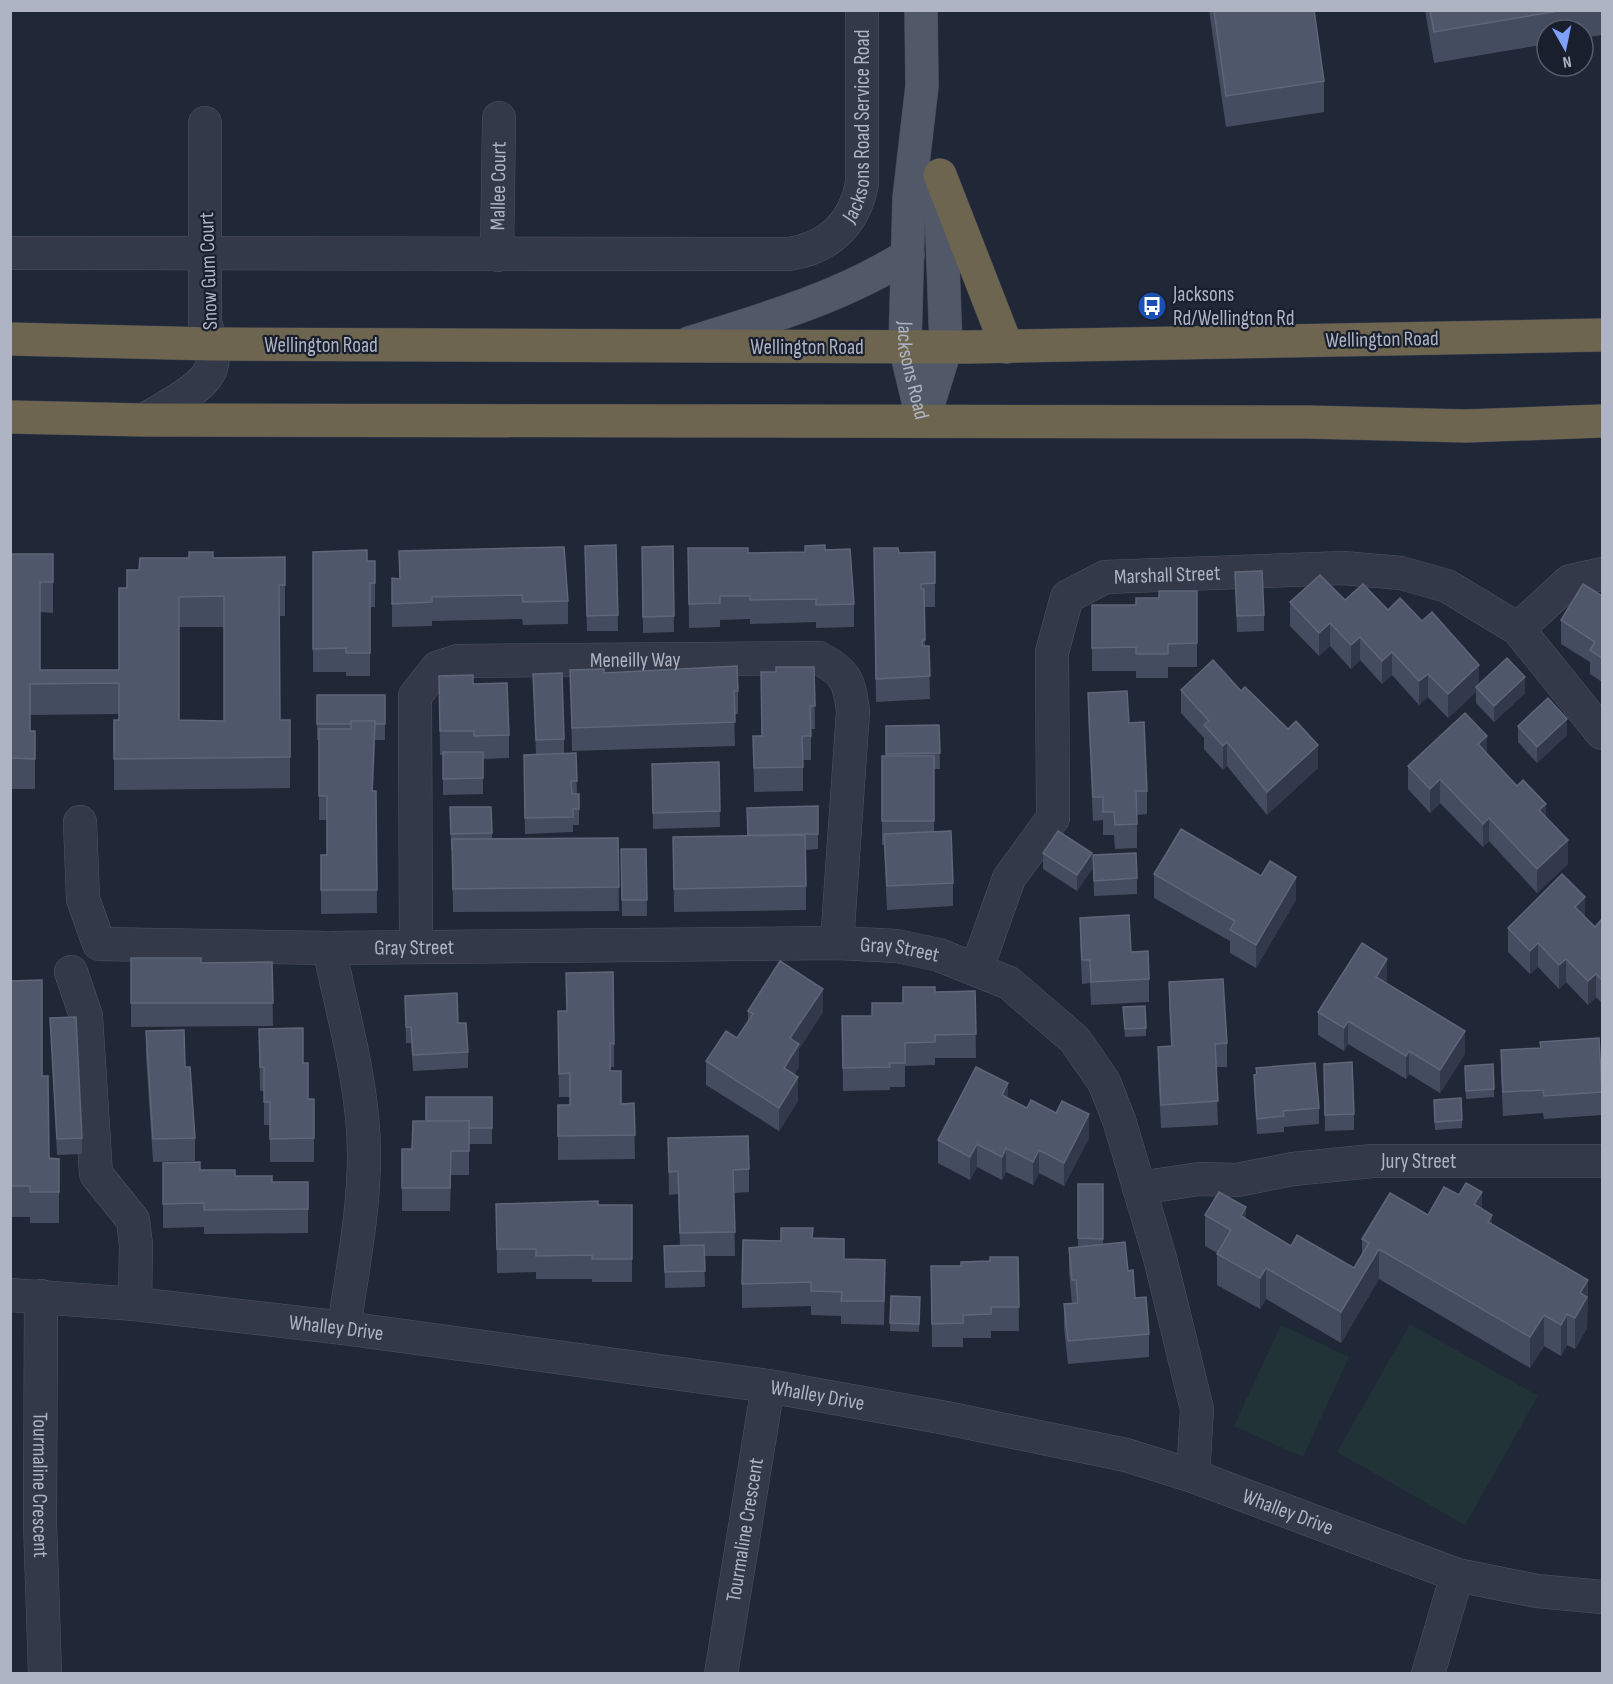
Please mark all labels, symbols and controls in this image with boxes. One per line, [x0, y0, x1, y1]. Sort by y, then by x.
north arrow [1535, 18, 1595, 78]
street label: Jacksons Road Service Road [837, 30, 876, 228]
text: N [1561, 51, 1573, 71]
street label: Mallee Court [485, 141, 512, 231]
street label: Snow Gum Court [194, 212, 223, 330]
place label: Jacksons Rd/Wellington Rd [1172, 282, 1294, 331]
bus stop icon: Jacksons Rd/Wellington Rd [1136, 290, 1168, 322]
street label: Jacksons Road [892, 320, 934, 422]
street label: Wellington Road [1325, 326, 1439, 353]
street label: Wellington Road [264, 333, 378, 358]
street label: Wellington Road [750, 335, 864, 360]
street label: Marshall Street [1113, 561, 1221, 590]
street label: Meneilly Way [590, 647, 681, 673]
street label: Gray Street [859, 932, 942, 968]
street label: Gray Street [374, 935, 454, 961]
street label: Jury Street [1380, 1149, 1456, 1174]
street label: Whalley Drive [288, 1310, 385, 1346]
street label: Whalley Drive [768, 1375, 866, 1416]
street label: Tourmaline Crescent [27, 1412, 53, 1558]
street label: Tourmaline Crescent [721, 1456, 769, 1604]
street label: Whalley Drive [1239, 1484, 1337, 1541]

